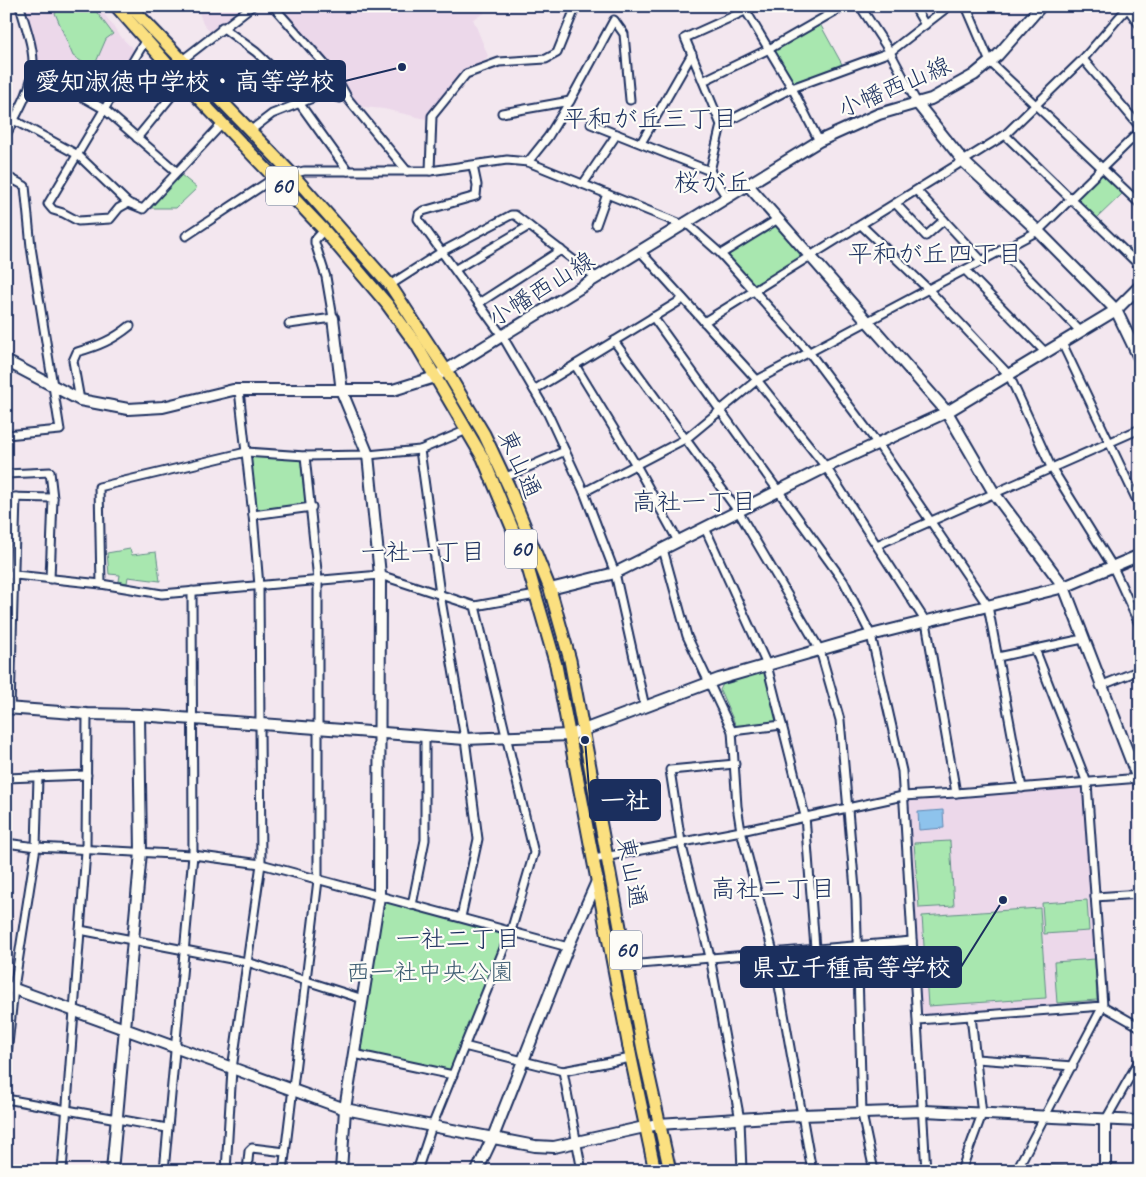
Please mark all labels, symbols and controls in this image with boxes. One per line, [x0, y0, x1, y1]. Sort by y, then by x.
street label: 小幡西山線 [833, 50, 955, 124]
callout: 愛知淑徳中学校・高等学校 [25, 61, 345, 101]
text: 愛知淑徳中学校・高等学校 [35, 66, 335, 98]
district label: 平和が丘三丁目 [562, 103, 738, 135]
district label: 桜が丘 [674, 166, 752, 199]
road number: 60 [266, 167, 298, 206]
district label: 平和が丘四丁目 [847, 238, 1023, 270]
street label: 小幡西山線 [482, 244, 600, 334]
street label: 東山通 [492, 425, 548, 503]
district label: 高社一丁目 [631, 486, 757, 518]
road number: 60 [505, 530, 537, 568]
district label: 一社一丁目 [360, 536, 486, 568]
callout: 一社 [590, 780, 660, 820]
text: 一社 [600, 785, 650, 817]
street label: 東山通 [610, 834, 654, 910]
district label: 高社二丁目 [710, 873, 836, 905]
district label: 一社二丁目 [395, 923, 521, 955]
road number: 60 [610, 930, 642, 970]
callout: 県立千種高等学校 [741, 947, 961, 987]
text: 県立千種高等学校 [751, 952, 951, 984]
park label: 西一社中央公園 [346, 957, 514, 987]

